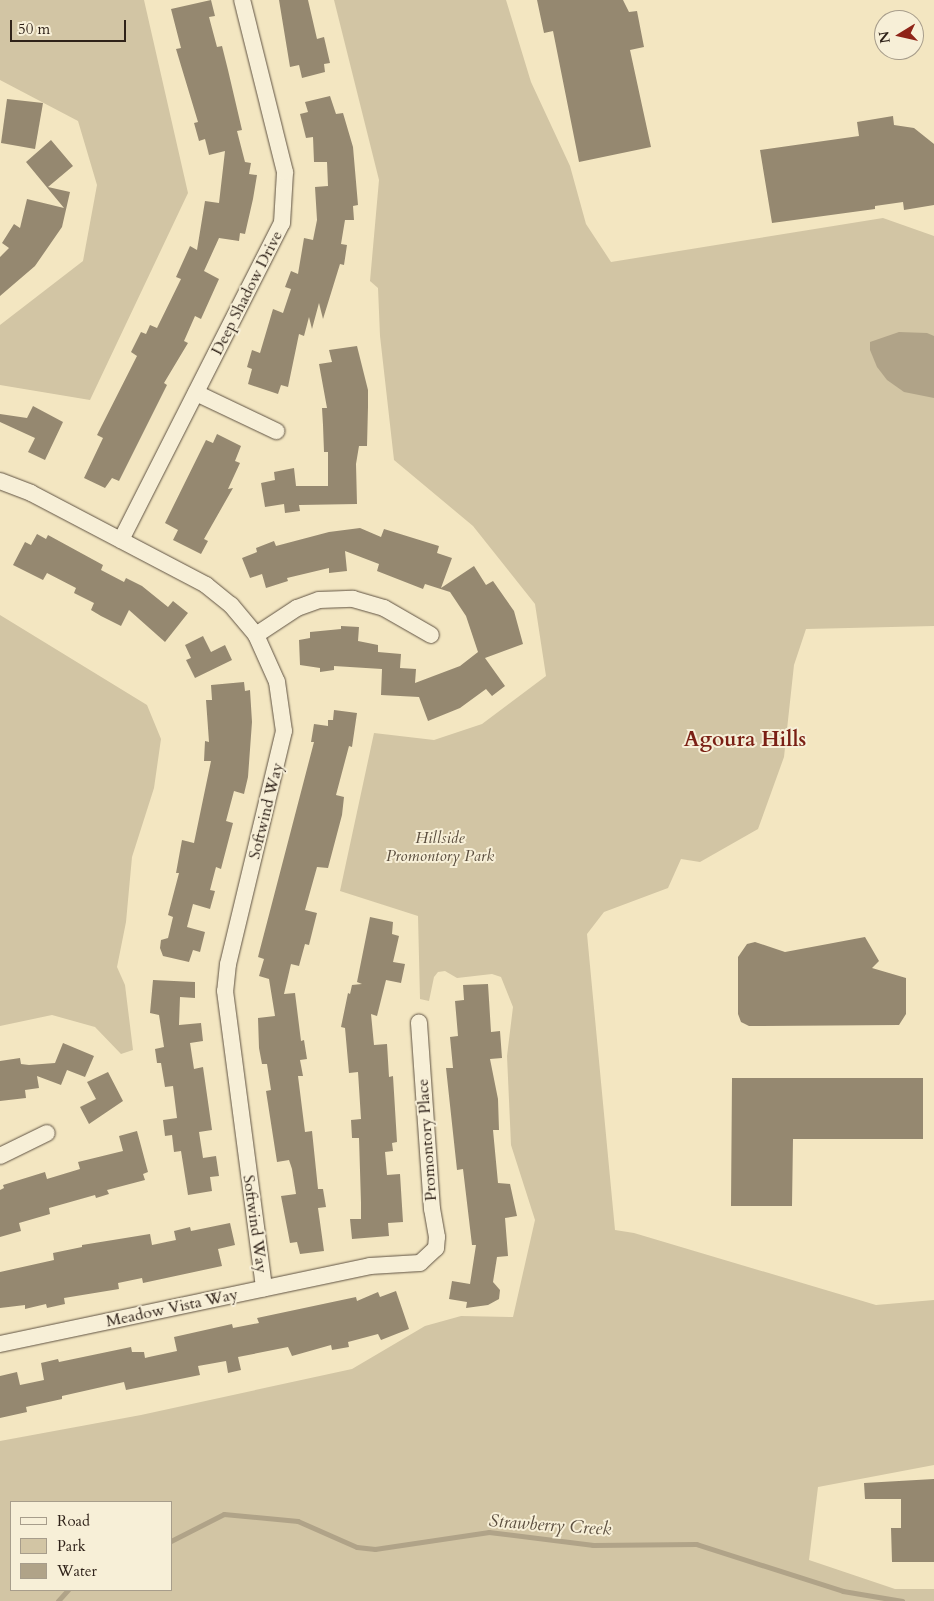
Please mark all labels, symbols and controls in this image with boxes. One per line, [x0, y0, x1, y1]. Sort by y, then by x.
scale bar [12, 10, 129, 42]
north arrow [874, 10, 924, 60]
text: 50 m [18, 19, 50, 39]
text: N [874, 30, 895, 45]
street label: Deep Shadow Drive [207, 228, 287, 358]
district label: Agoura Hills [684, 727, 806, 753]
street label: Softwind Way [245, 761, 287, 861]
park label: Hillside Promontory Park [386, 828, 494, 866]
street label: Promontory Place [413, 1078, 441, 1202]
street label: Softwind Way [239, 1174, 271, 1274]
street label: Meadow Vista Way [104, 1285, 240, 1331]
legend [10, 1501, 172, 1591]
text: Road [57, 1511, 90, 1531]
water label: Strawberry Creek [488, 1511, 612, 1541]
text: Park [57, 1536, 86, 1556]
text: Water [57, 1561, 97, 1581]

